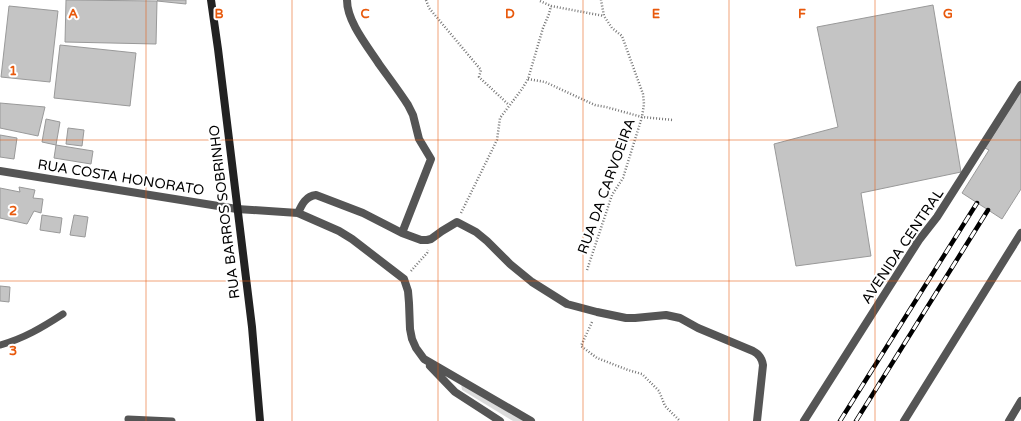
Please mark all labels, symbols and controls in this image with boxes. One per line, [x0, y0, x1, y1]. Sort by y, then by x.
text: A [68, 6, 78, 22]
text: B [214, 6, 224, 22]
text: C [360, 6, 370, 22]
text: D [505, 6, 515, 22]
text: E [652, 6, 660, 22]
text: F [798, 6, 806, 22]
text: G [943, 6, 953, 22]
text: 1 [9, 63, 17, 79]
street label: RUA DA CARVOEIRA [574, 116, 639, 256]
street label: RUA BARROS SOBRINHO [205, 124, 244, 300]
street label: RUA COSTA HONORATO [36, 156, 206, 199]
street label: AVENIDA CENTRAL [858, 186, 947, 307]
text: 2 [9, 203, 17, 219]
text: 3 [9, 343, 17, 359]

